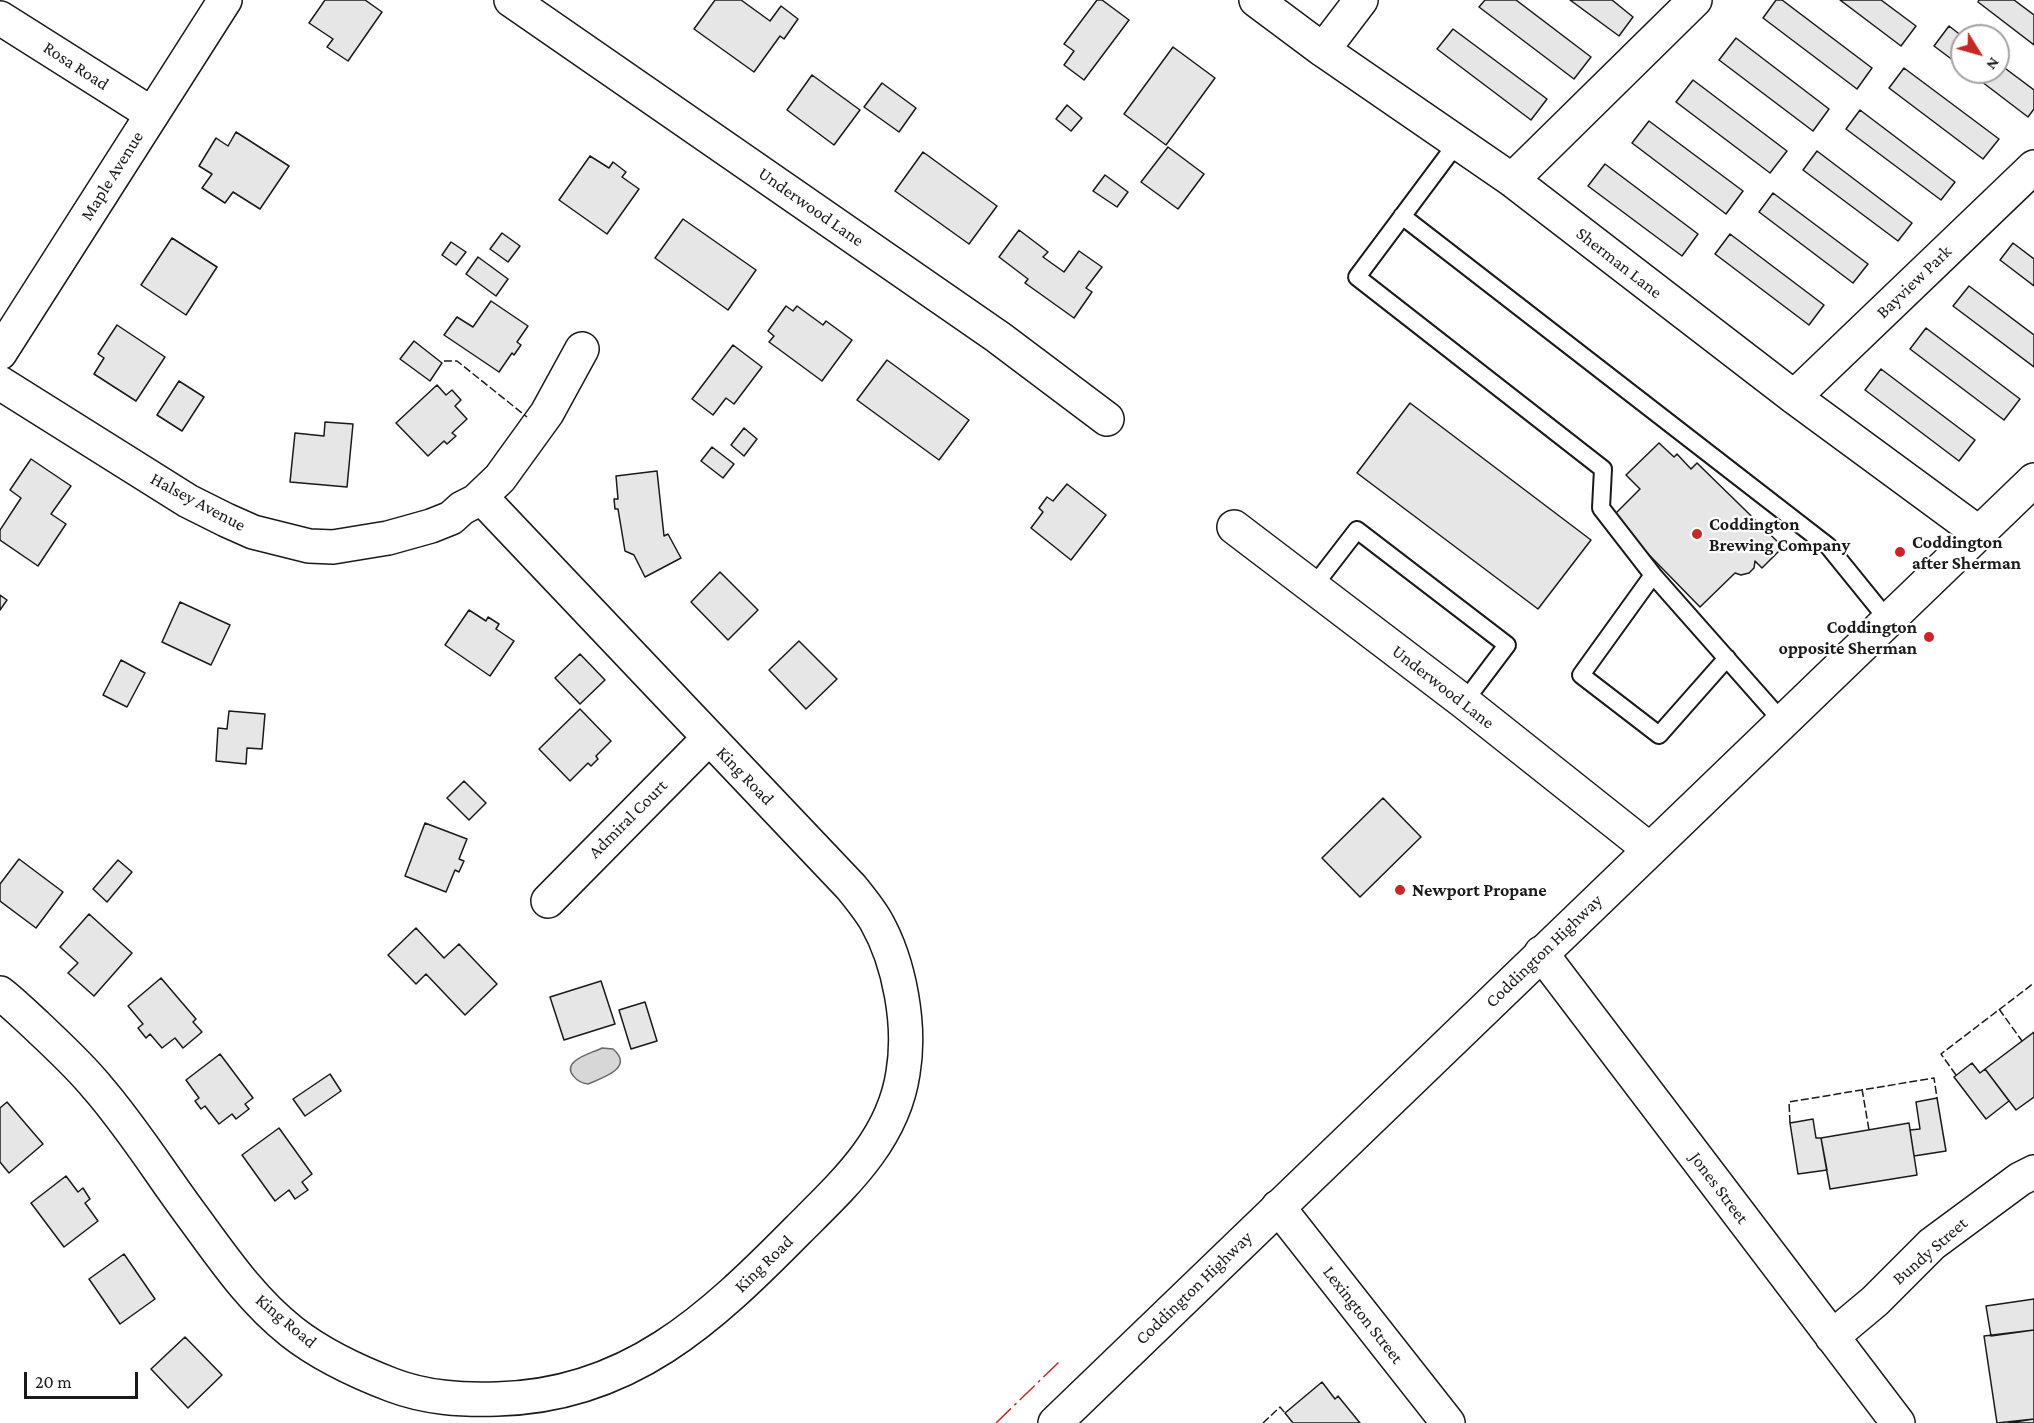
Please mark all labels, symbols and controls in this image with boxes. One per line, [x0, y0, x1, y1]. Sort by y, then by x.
north arrow [1950, 24, 2010, 84]
street label: Rosa Road [39, 37, 113, 95]
text: N [1983, 54, 2003, 73]
street label: Maple Avenue [76, 127, 148, 225]
street label: Underwood Lane [754, 163, 868, 251]
street label: Sherman Lane [1572, 223, 1666, 303]
street label: Bayview Park [1872, 241, 1956, 323]
street label: Halsey Avenue [147, 468, 249, 536]
place label: Coddington Brewing Company [1709, 513, 1850, 556]
marker: Coddington Brewing Company [1690, 527, 1704, 541]
place label: Coddington after Sherman [1912, 531, 2021, 574]
marker: Coddington after Sherman [1893, 545, 1907, 559]
place label: Coddington opposite Sherman [1779, 616, 1917, 658]
marker: Coddington opposite Sherman [1922, 630, 1936, 644]
street label: Underwood Lane [1388, 640, 1498, 734]
street label: King Road [712, 742, 778, 810]
street label: Admiral Court [584, 775, 672, 863]
place label: Newport Propane [1412, 879, 1547, 901]
marker: Newport Propane [1393, 883, 1407, 897]
street label: Coddington Highway [1481, 890, 1607, 1012]
street label: Jones Street [1685, 1148, 1753, 1228]
street label: Bundy Street [1888, 1213, 1972, 1289]
street label: Coddington Highway [1131, 1227, 1257, 1349]
street label: King Road [730, 1231, 798, 1297]
street label: Lexington Street [1318, 1262, 1408, 1368]
street label: King Road [251, 1289, 321, 1353]
scale bar [27, 1360, 141, 1398]
text: 20 m [35, 1372, 72, 1392]

